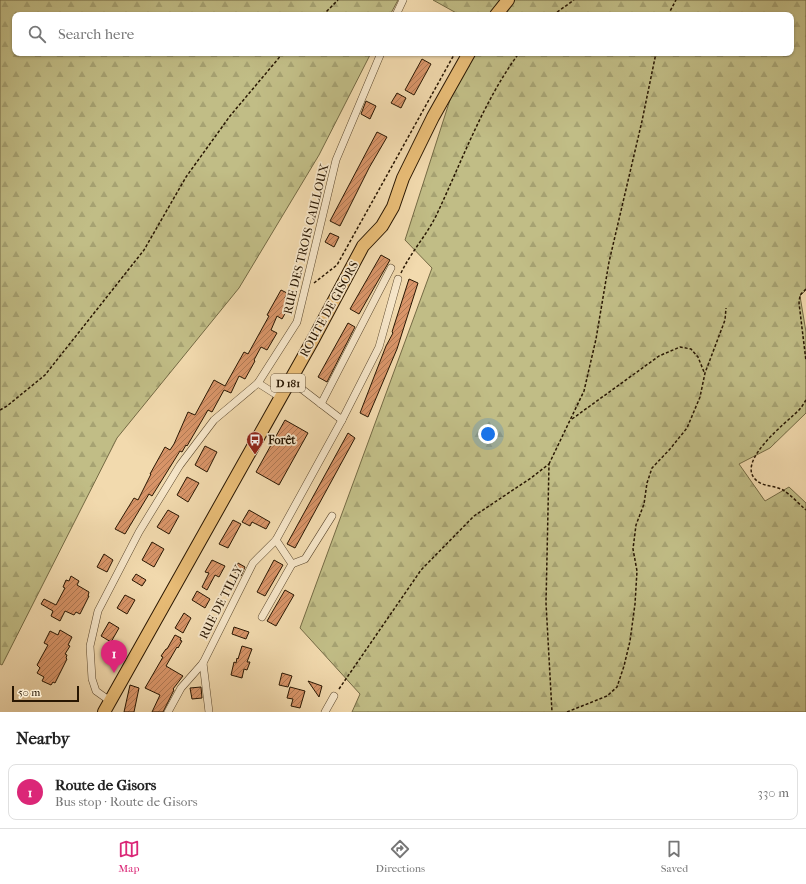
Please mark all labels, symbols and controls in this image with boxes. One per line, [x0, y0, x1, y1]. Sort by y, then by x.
search box [12, 12, 794, 56]
icon: search [26, 23, 48, 45]
text: Search here [58, 25, 134, 43]
street label: RUE DES TROIS CAILLOUX [280, 162, 332, 316]
street label: ROUTE DE GISORS [297, 259, 361, 359]
road number: D 181 [271, 374, 305, 392]
your location [478, 424, 498, 444]
bus stop icon: Forêt [245, 430, 265, 455]
place label: Forêt [267, 433, 296, 447]
street label: RUE DE TILLY [196, 562, 246, 641]
pin: 1 [101, 640, 127, 673]
scale bar [12, 684, 79, 703]
text: 50 m [18, 686, 40, 699]
text: Nearby [16, 728, 70, 748]
text: Route de Gisors [55, 776, 156, 794]
text: 1 [28, 785, 32, 800]
text: 330 m [758, 785, 789, 800]
text: Bus stop · Route de Gisors [55, 794, 198, 809]
tab: Map [118, 838, 140, 875]
tab: Directions [376, 838, 425, 875]
tab: Saved [661, 838, 688, 875]

